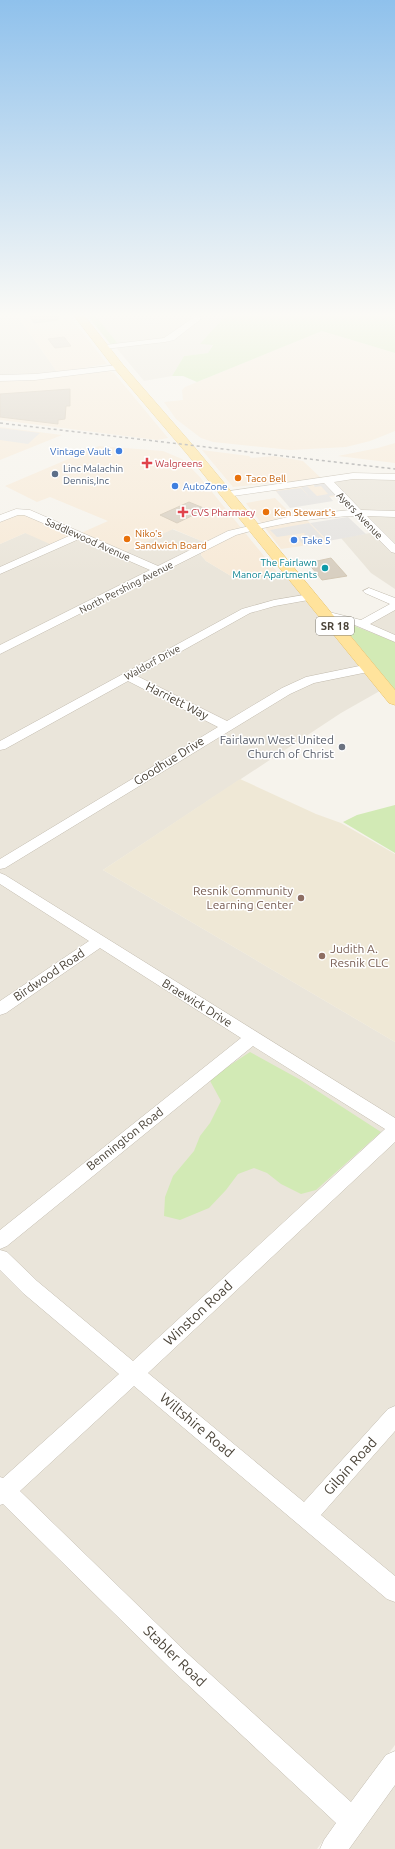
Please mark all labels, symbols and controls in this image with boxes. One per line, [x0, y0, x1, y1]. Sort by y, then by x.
place label: Vintage Vault [50, 446, 111, 457]
marker: Vintage Vault [114, 446, 124, 456]
marker: Walgreens [142, 458, 152, 468]
place label: Walgreens [155, 458, 202, 469]
place label: Linc Malachin Dennis,Inc [63, 463, 123, 486]
marker: Linc Malachin Dennis,Inc [50, 469, 60, 479]
marker: Taco Bell [233, 473, 243, 483]
place label: Taco Bell [246, 473, 287, 484]
marker: AutoZone [170, 481, 180, 491]
place label: AutoZone [183, 481, 228, 492]
street label: Ayers Avenue [335, 490, 385, 541]
marker: CVS Pharmacy [178, 507, 188, 517]
place label: CVS Pharmacy [191, 507, 255, 518]
marker: Ken Stewart's [261, 507, 271, 517]
place label: Ken Stewart's [274, 507, 336, 518]
street label: Saddlewood Avenue [44, 516, 132, 563]
place label: Niko's Sandwich Board [135, 528, 207, 551]
marker: Niko's Sandwich Board [122, 534, 132, 544]
marker: Take 5 [289, 535, 299, 545]
place label: Take 5 [302, 535, 331, 546]
place label: The Fairlawn Manor Apartments [232, 557, 317, 580]
street label: North Pershing Avenue [78, 559, 175, 616]
marker: The Fairlawn Manor Apartments [320, 563, 330, 573]
road number: SR 18 [316, 617, 354, 635]
street label: Waldorf Drive [122, 643, 182, 682]
street label: Harriett Way [144, 679, 211, 722]
place label: Fairlawn West United Church of Christ [220, 733, 334, 760]
street label: Goodhue Drive [131, 734, 206, 787]
marker: Fairlawn West United Church of Christ [337, 742, 347, 752]
place label: Resnik Community Learning Center [193, 884, 293, 911]
marker: Resnik Community Learning Center [296, 893, 306, 903]
place label: Judith A. Resnik CLC [330, 942, 389, 969]
street label: Birdwood Road [11, 946, 87, 1003]
marker: Judith A. Resnik CLC [317, 951, 327, 961]
street label: Braewick Drive [160, 976, 235, 1029]
street label: Bennington Road [84, 1105, 166, 1173]
street label: Winston Road [160, 1277, 236, 1349]
street label: Wiltshire Road [157, 1389, 237, 1461]
street label: Gilpin Road [320, 1434, 380, 1498]
street label: Stabler Road [141, 1622, 209, 1690]

